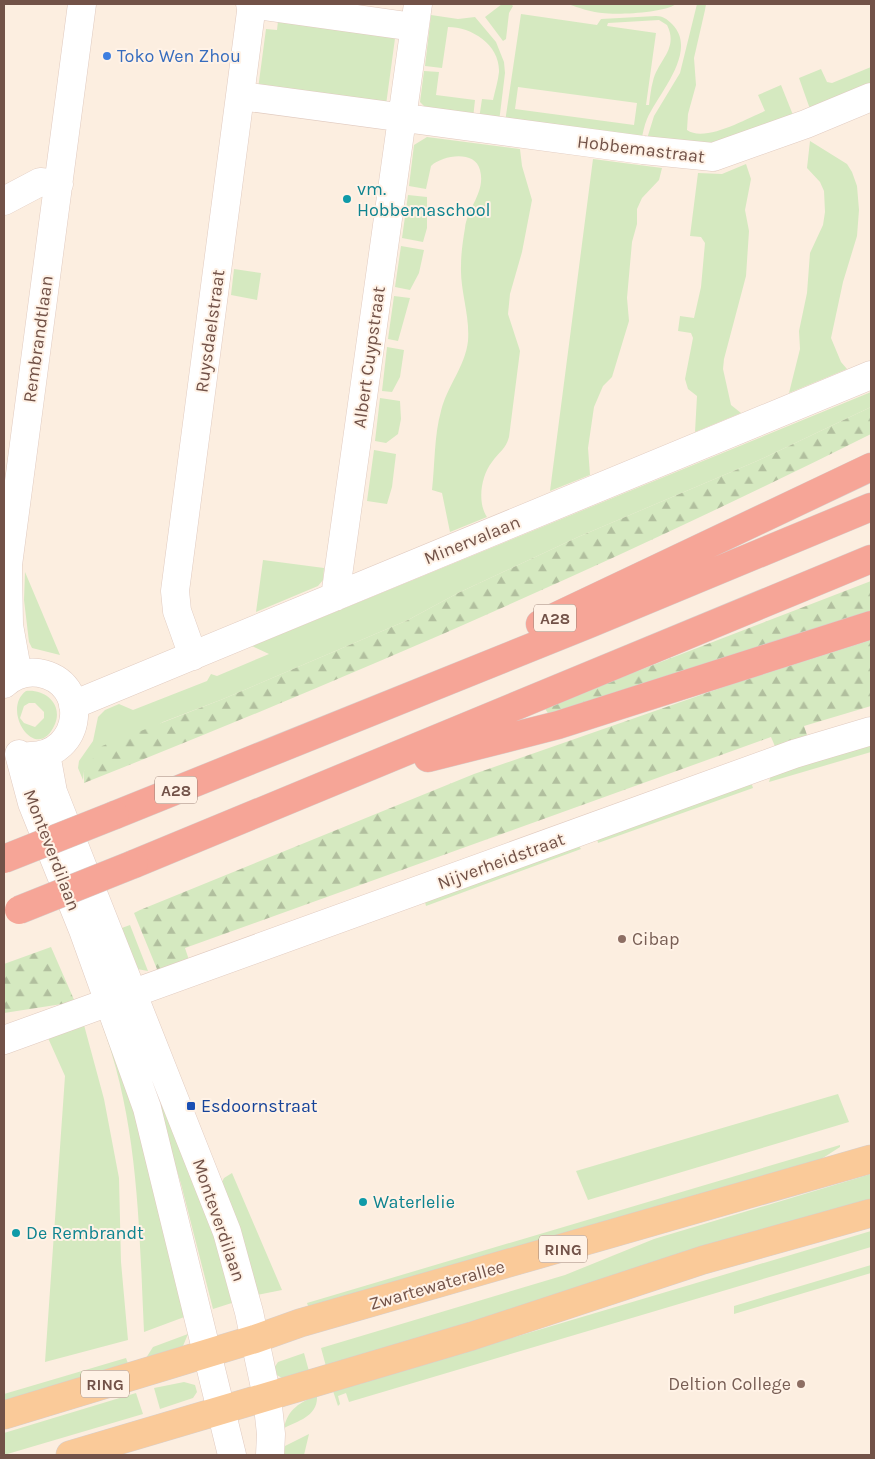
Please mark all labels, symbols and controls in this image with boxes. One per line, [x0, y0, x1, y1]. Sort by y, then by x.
place label: Toko Wen Zhou [117, 45, 241, 67]
marker: Toko Wen Zhou [101, 50, 113, 62]
street label: Hobbemastraat [576, 130, 706, 168]
place label: vm. Hobbemaschool [357, 178, 491, 221]
marker: vm. Hobbemaschool [341, 193, 353, 205]
street label: Ruysdaelstraat [190, 268, 230, 394]
street label: Rembrandtlaan [18, 274, 58, 404]
street label: Albert Cuypstraat [348, 284, 390, 429]
street label: Minervalaan [421, 511, 523, 569]
road number: A28 [534, 604, 576, 632]
road number: A28 [155, 776, 197, 804]
street label: Monteverdilaan [19, 786, 85, 914]
street label: Nijverheidstraat [434, 828, 568, 894]
place label: Cibap [632, 928, 680, 950]
marker: Cibap [616, 933, 628, 945]
place label: Esdoornstraat [201, 1095, 318, 1117]
marker: Esdoornstraat [185, 1100, 197, 1112]
street label: Monteverdilaan [188, 1156, 250, 1284]
place label: Waterlelie [373, 1191, 455, 1213]
marker: Waterlelie [357, 1196, 369, 1208]
place label: De Rembrandt [26, 1222, 144, 1244]
marker: De Rembrandt [10, 1227, 22, 1239]
road number: RING [539, 1236, 587, 1262]
street label: Zwartewaterallee [367, 1255, 507, 1315]
road number: RING [81, 1370, 129, 1398]
place label: Deltion College [668, 1373, 791, 1395]
marker: Deltion College [795, 1378, 807, 1390]

